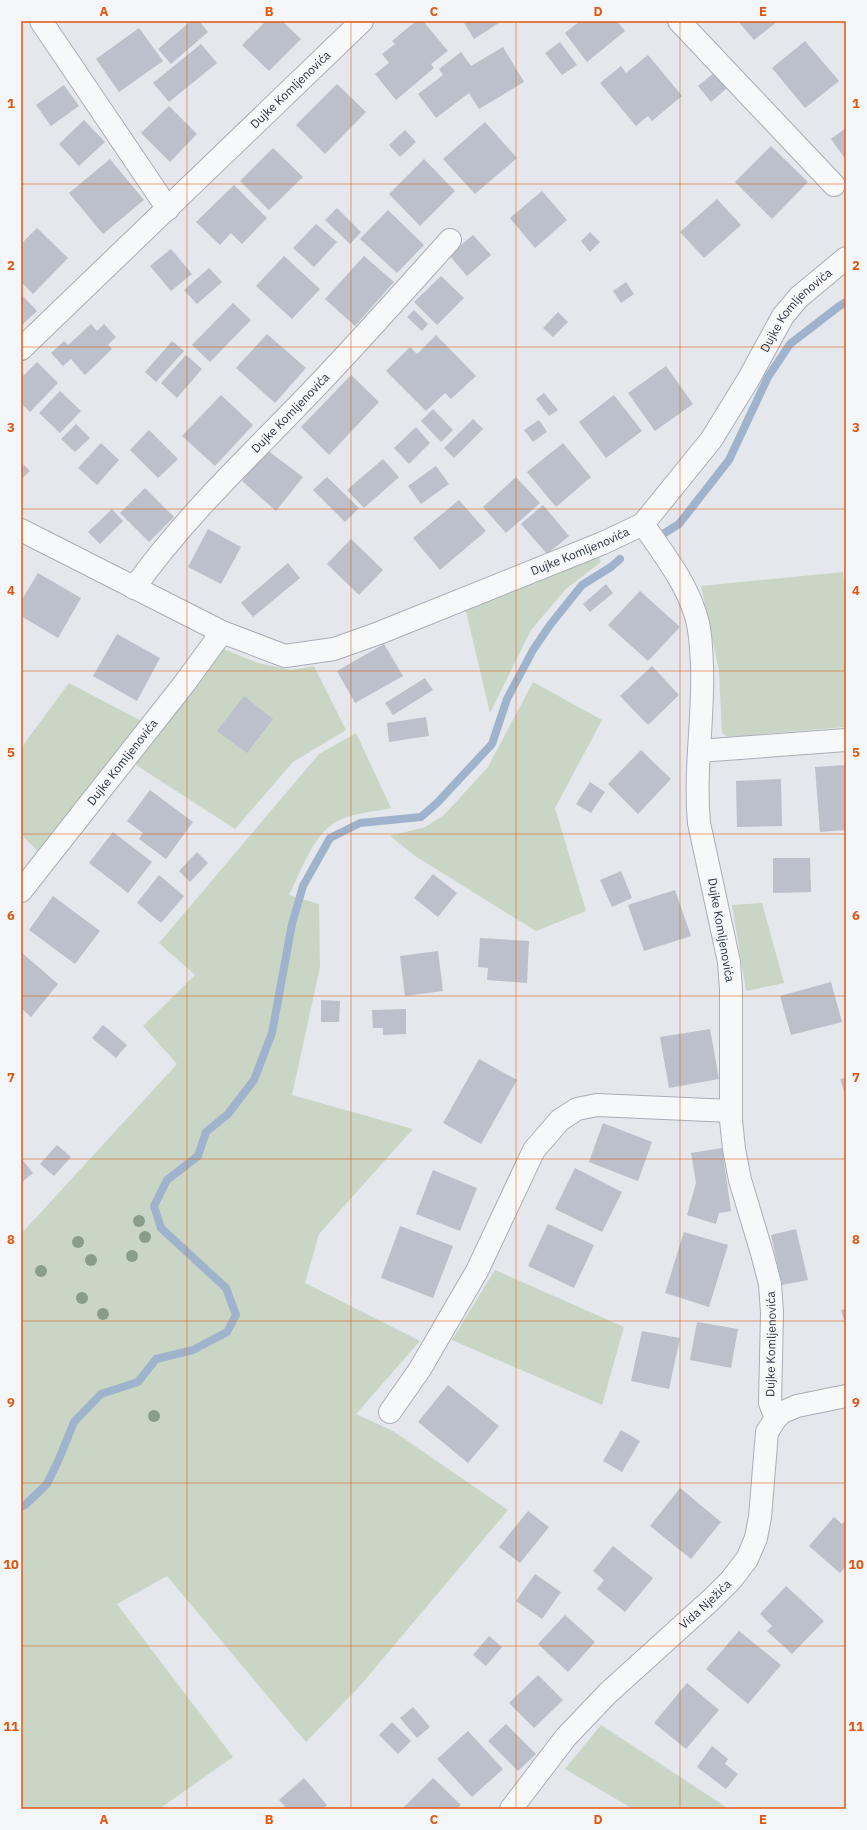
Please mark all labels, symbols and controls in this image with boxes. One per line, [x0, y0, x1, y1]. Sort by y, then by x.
text: A [100, 3, 109, 20]
text: B [265, 3, 274, 20]
text: C [430, 3, 439, 20]
text: D [593, 3, 603, 20]
text: E [759, 3, 767, 20]
street label: Dujke Komljenovića [247, 47, 334, 131]
text: 1 [7, 95, 15, 112]
text: 1 [852, 95, 860, 112]
text: 2 [7, 257, 15, 274]
text: 2 [852, 257, 860, 274]
street label: Dujke Komljenovića [757, 264, 835, 355]
street label: Dujke Komljenovića [248, 369, 333, 456]
text: 3 [7, 419, 15, 436]
text: 3 [852, 419, 860, 436]
street label: Dujke Komljenovića [528, 523, 632, 578]
text: 4 [7, 582, 15, 599]
text: 4 [852, 582, 860, 599]
street label: Dujke Komljenovića [83, 715, 161, 808]
text: 5 [7, 744, 15, 761]
text: 5 [852, 744, 860, 761]
street label: Dujke Komljenovića [705, 877, 738, 984]
text: 6 [7, 907, 15, 924]
text: 6 [852, 907, 860, 924]
text: 7 [7, 1069, 15, 1086]
text: 7 [852, 1069, 860, 1086]
text: 8 [7, 1231, 15, 1248]
text: 8 [852, 1231, 860, 1248]
street label: Dujke Komljenovića [762, 1290, 779, 1397]
text: 9 [7, 1394, 15, 1411]
text: 9 [852, 1394, 860, 1411]
text: 10 [3, 1556, 19, 1573]
text: 10 [848, 1556, 864, 1573]
street label: Vida Nježića [676, 1576, 734, 1632]
text: 11 [3, 1718, 19, 1735]
text: 11 [848, 1718, 864, 1735]
text: A [100, 1811, 109, 1828]
text: B [265, 1811, 274, 1828]
text: C [430, 1811, 439, 1828]
text: D [593, 1811, 603, 1828]
text: E [759, 1811, 767, 1828]

